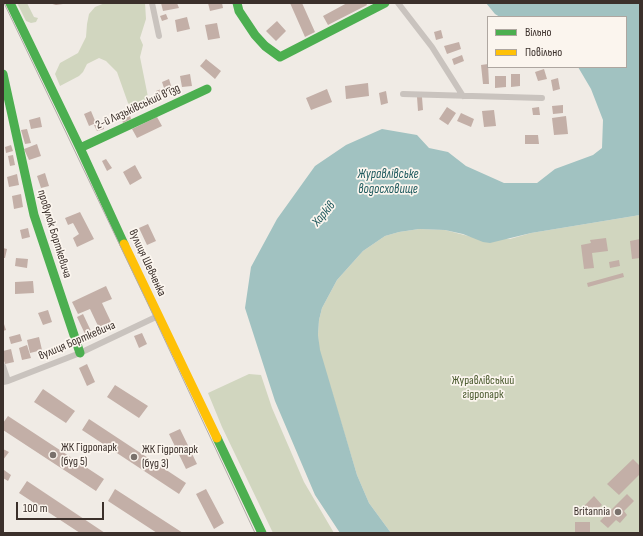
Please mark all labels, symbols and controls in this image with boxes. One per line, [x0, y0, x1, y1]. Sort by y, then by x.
legend [487, 16, 627, 68]
text: Вільно [525, 25, 551, 40]
text: Повільно [525, 45, 562, 60]
street label: 2-й Лазьківський в’їзд [93, 81, 183, 133]
water label: Журавлівське водосховище [358, 167, 418, 198]
street label: провулок Борткевича [34, 188, 74, 280]
water label: Харків [309, 198, 339, 230]
street label: вулиця Шевченка [125, 227, 169, 299]
street label: вулиця Борткевича [36, 318, 118, 364]
park label: Журавлівський гідропарк [452, 374, 514, 402]
place label: ЖК Гідропарк (буд 5) [61, 441, 117, 469]
place label: ЖК Гідропарк (буд 3) [142, 443, 198, 471]
marker: ЖК Гідропарк (буд 5) [48, 450, 58, 460]
marker: ЖК Гідропарк (буд 3) [129, 452, 139, 462]
scale bar [18, 494, 106, 520]
text: 100 m [23, 501, 48, 516]
place label: Britannia [574, 505, 610, 519]
marker: Britannia [613, 507, 623, 517]

